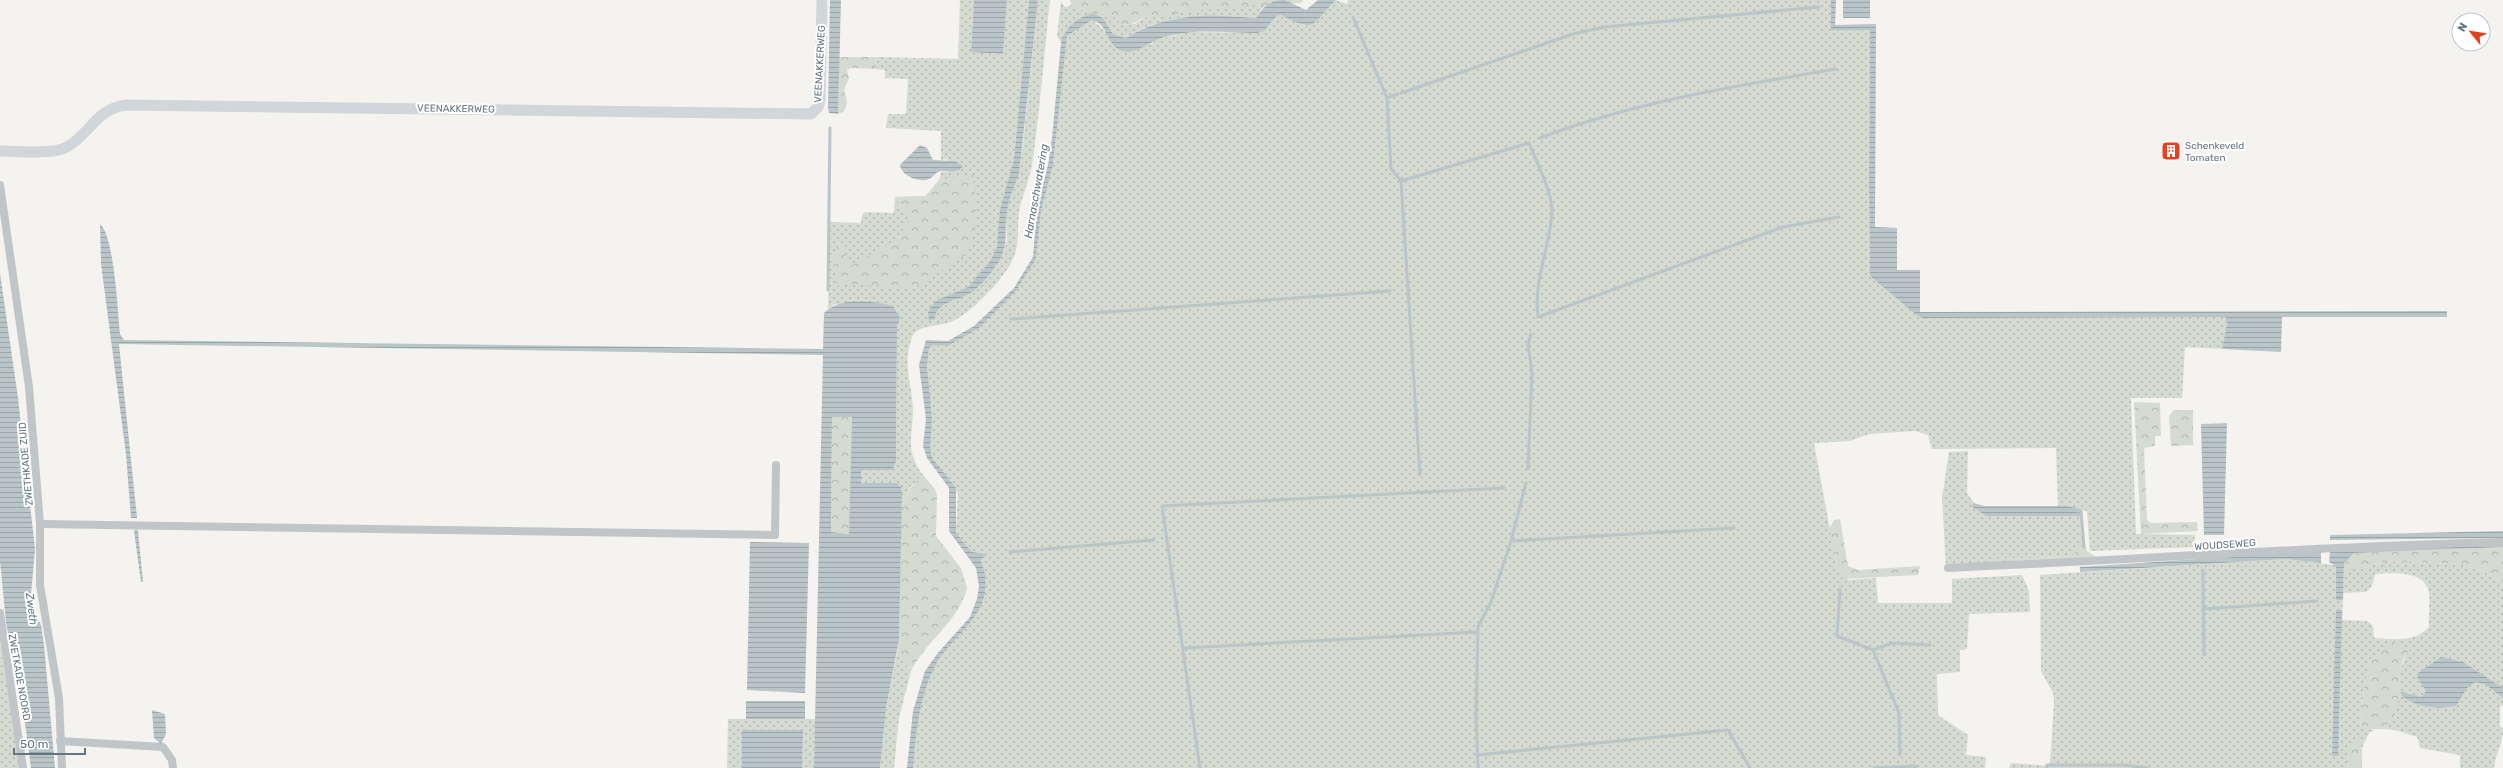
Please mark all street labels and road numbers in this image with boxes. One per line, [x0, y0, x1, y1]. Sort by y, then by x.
street label: VEENAKKERWEG [812, 25, 828, 103]
street label: VEENAKKERWEG [417, 102, 495, 116]
street label: ZWETHKADE ZUID [16, 422, 36, 506]
street label: WOUDSEWEG [2194, 537, 2256, 553]
street label: ZWETKADE NOORD [5, 633, 33, 722]

